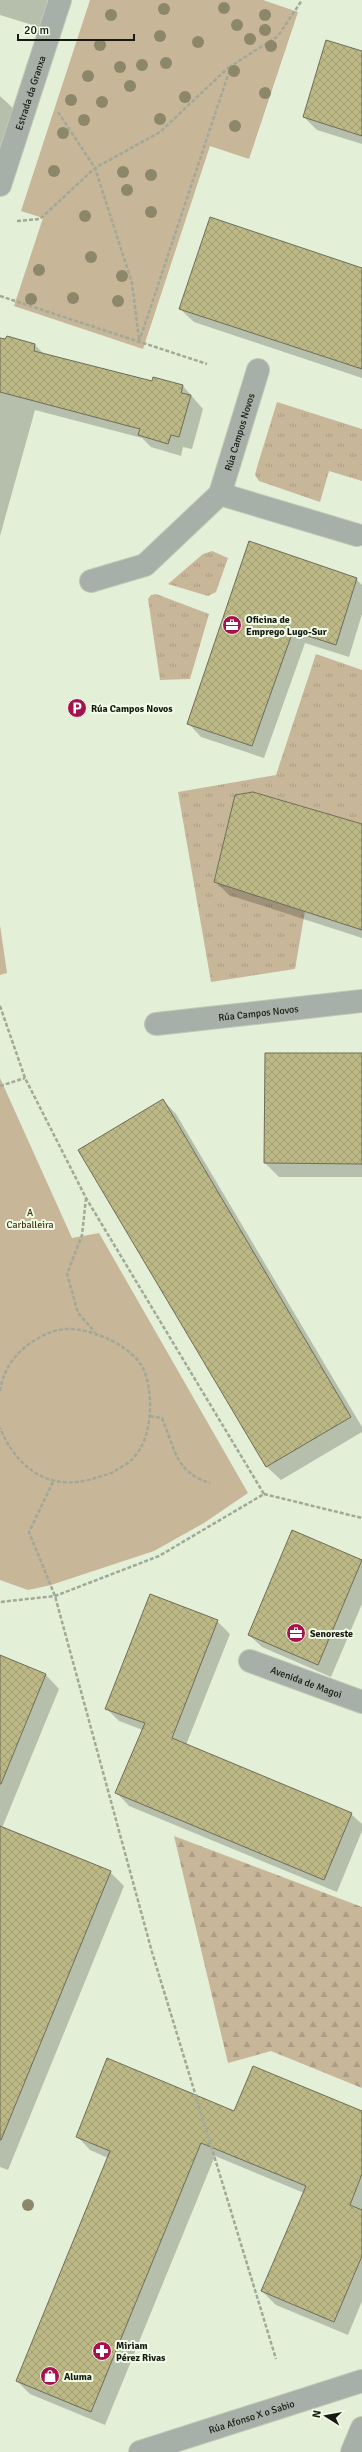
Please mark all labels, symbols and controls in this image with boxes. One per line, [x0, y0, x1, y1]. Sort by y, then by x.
scale bar [18, 16, 134, 42]
text: 20 m [24, 23, 49, 38]
street label: Estrada da Granxa [13, 54, 49, 132]
street label: Rúa Campos Novos [222, 391, 258, 472]
office icon: Oficina de Emprego Lugo-Sur [221, 614, 243, 636]
place label: Oficina de Emprego Lugo-Sur [246, 614, 327, 638]
parking icon: Rúa Campos Novos [66, 697, 88, 719]
place label: Rúa Campos Novos [91, 703, 173, 715]
street label: Rúa Campos Novos [218, 1003, 300, 1024]
park label: A Carballeira [6, 1207, 54, 1231]
office icon: Senoreste [285, 1622, 307, 1644]
place label: Senoreste [310, 1628, 353, 1640]
street label: Avenida de Magoi [269, 1664, 343, 1701]
pharmacy icon: Miriam Pérez Rivas [91, 2340, 113, 2362]
place label: Miriam Pérez Rivas [116, 2340, 166, 2364]
shop icon: Aluma [39, 2365, 61, 2387]
place label: Aluma [64, 2371, 92, 2383]
north arrow [306, 2396, 346, 2436]
street label: Rúa Afonso X o Sabio [207, 2398, 296, 2437]
text: N [310, 2409, 324, 2419]

